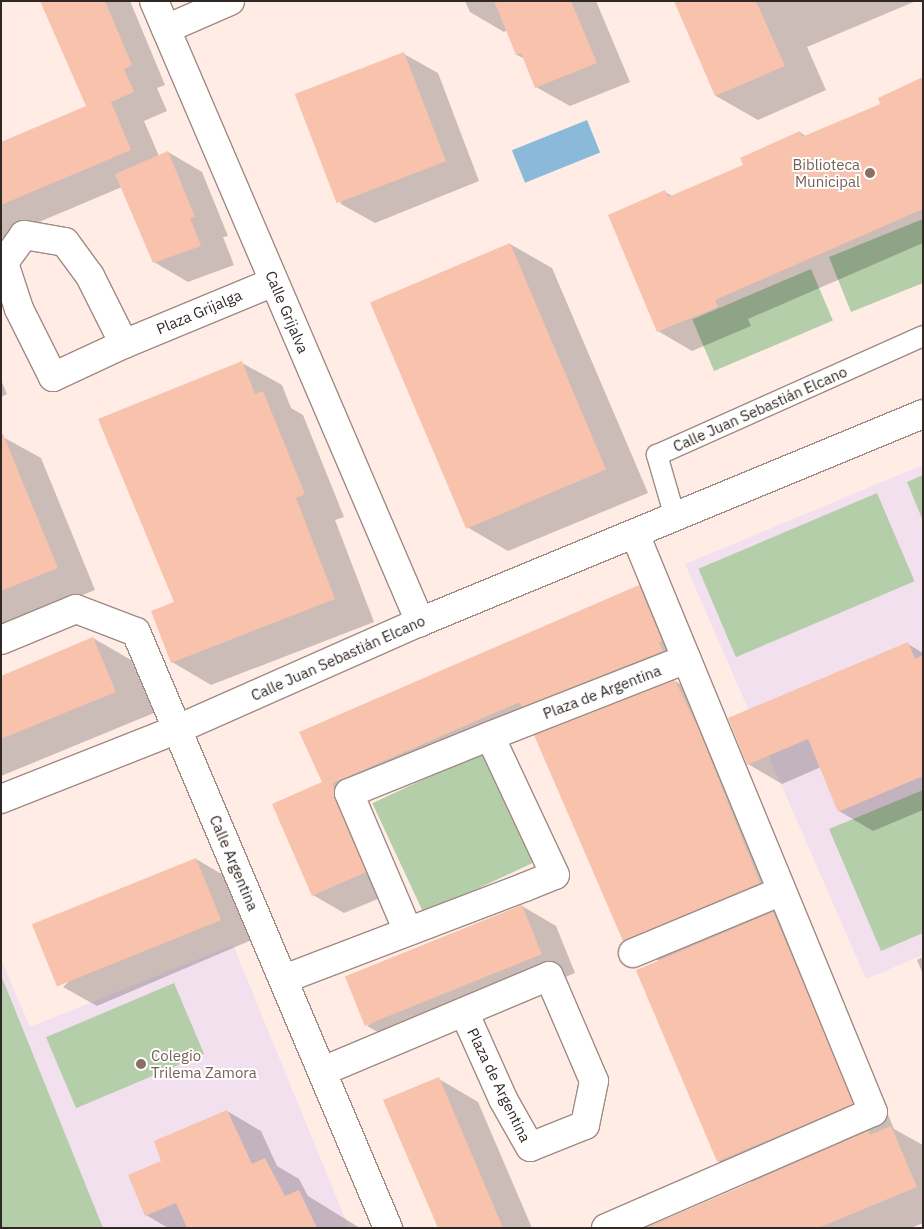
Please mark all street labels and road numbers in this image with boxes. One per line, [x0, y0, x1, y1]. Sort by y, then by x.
street label: Calle Grijalva [262, 268, 312, 356]
street label: Plaza Grijalga [154, 286, 244, 338]
street label: Calle Juan Sebastián Elcano [670, 362, 850, 456]
street label: Calle Juan Sebastián Elcano [248, 611, 428, 705]
street label: Plaza de Argentina [540, 661, 664, 723]
street label: Calle Argentina [206, 812, 262, 914]
street label: Plaza de Argentina [463, 1025, 535, 1145]

